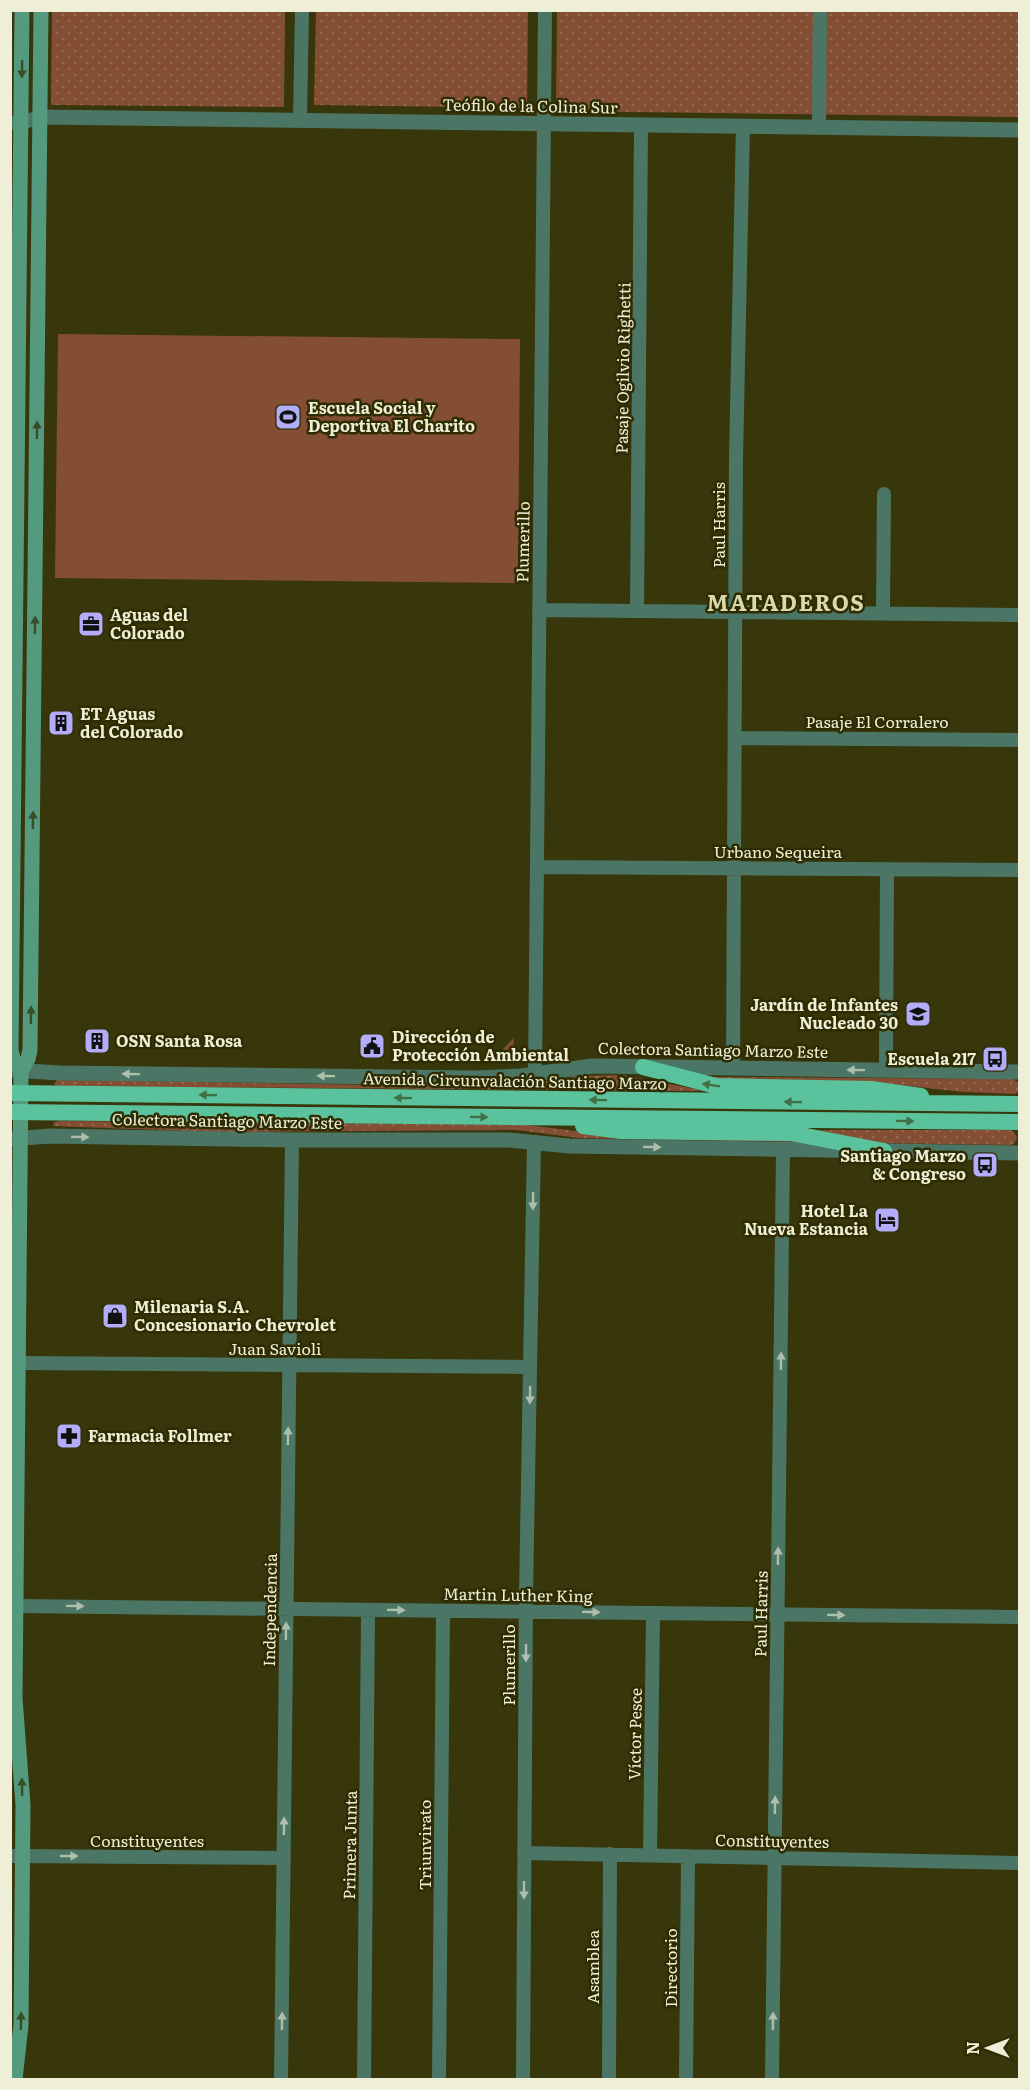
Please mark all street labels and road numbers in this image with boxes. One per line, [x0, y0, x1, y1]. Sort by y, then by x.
street label: Teófilo de la Colina Sur [442, 91, 618, 119]
street label: Pasaje Ogilvio Righetti [609, 282, 635, 454]
street label: Paul Harris [706, 482, 730, 568]
street label: Plumerillo [509, 501, 535, 583]
street label: Pasaje El Corralero [805, 709, 949, 733]
street label: Urbano Sequeira [714, 839, 843, 863]
street label: Colectora Santiago Marzo Este [598, 1035, 828, 1063]
street label: Avenida Circunvalación Santiago Marzo [363, 1065, 667, 1095]
street label: Colectora Santiago Marzo Este [112, 1106, 342, 1134]
street label: Juan Savioli [229, 1336, 321, 1360]
street label: Independencia [256, 1553, 282, 1667]
street label: Paul Harris [747, 1571, 773, 1657]
street label: Martin Luther King [443, 1581, 593, 1607]
street label: Plumerillo [496, 1624, 520, 1706]
street label: Víctor Pesce [621, 1688, 647, 1780]
street label: Primera Junta [336, 1790, 362, 1900]
street label: Triunvirato [412, 1800, 436, 1890]
street label: Constituyentes [715, 1827, 829, 1853]
street label: Constituyentes [90, 1828, 204, 1852]
street label: Directorio [658, 1928, 682, 2008]
street label: Asamblea [580, 1930, 604, 2004]

